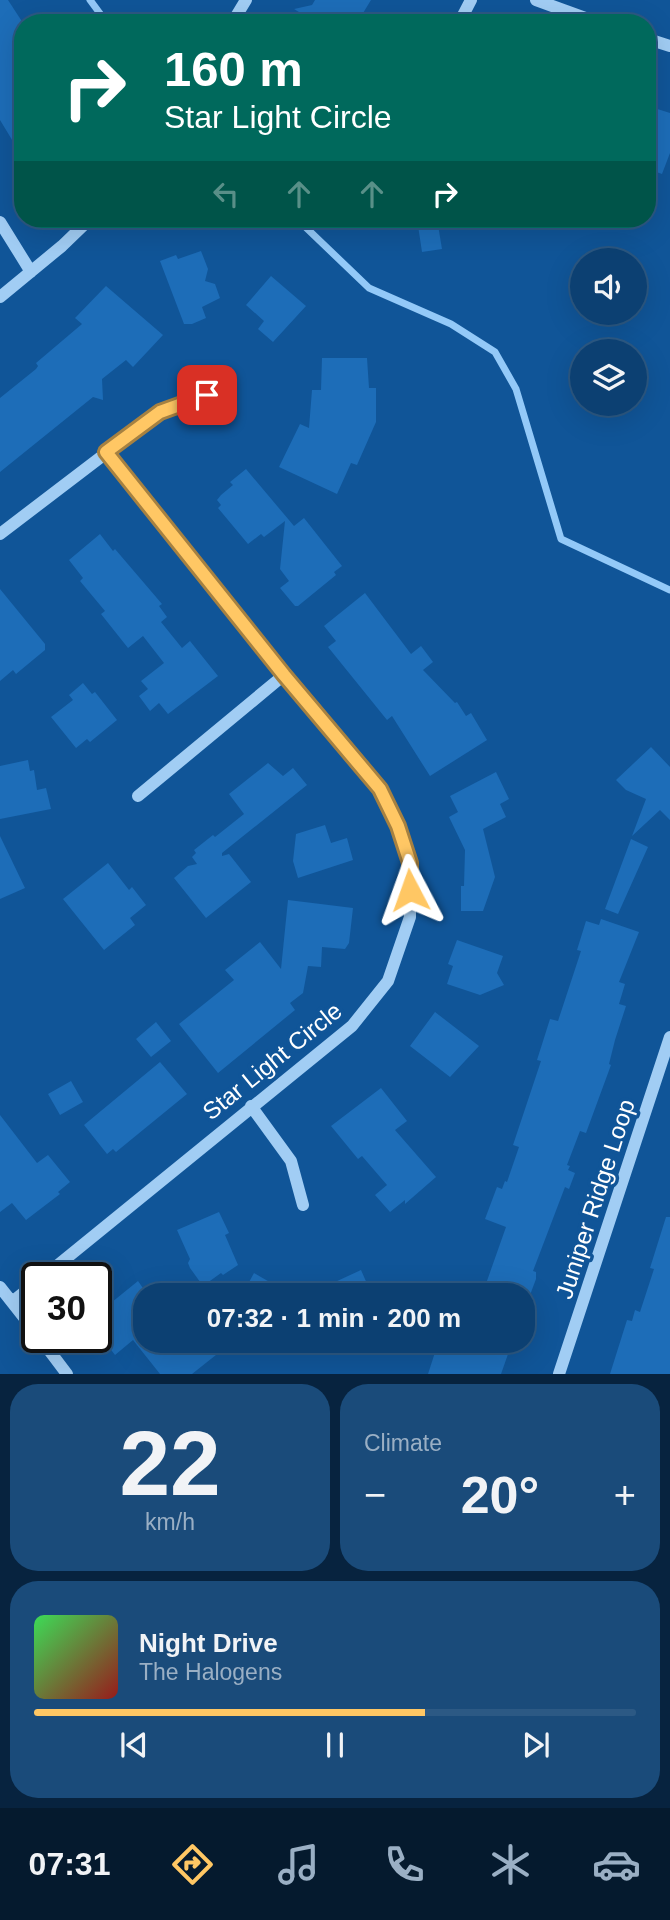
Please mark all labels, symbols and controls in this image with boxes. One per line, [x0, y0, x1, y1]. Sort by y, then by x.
icon: right [49, 42, 140, 133]
text: 160 m [164, 42, 303, 96]
text: Star Light Circle [164, 99, 392, 135]
icon: left [207, 175, 245, 213]
icon: ahead [280, 175, 318, 213]
icon: ahead [353, 175, 391, 213]
icon: right [426, 175, 464, 213]
map controls [570, 248, 647, 416]
button: sound [570, 248, 647, 325]
button: layers [570, 339, 647, 416]
pin [177, 365, 237, 425]
icon: arrive [188, 376, 226, 414]
position arrow [373, 853, 447, 927]
street label: Star Light Circle [197, 997, 347, 1125]
street label: Juniper Ridge Loop [550, 1096, 640, 1302]
speed limit sign: 30 [21, 1262, 112, 1353]
text: 07:32 · 1 min · 200 m [207, 1303, 461, 1333]
text: 22 [119, 1413, 221, 1514]
text: Climate [364, 1430, 442, 1456]
text: 20° [461, 1466, 539, 1524]
text: − [364, 1474, 386, 1516]
text: + [614, 1474, 636, 1516]
text: km/h [145, 1509, 195, 1535]
text: Night Drive [139, 1628, 278, 1658]
text: The Halogens [139, 1659, 282, 1685]
icon: previous [115, 1726, 153, 1764]
icon: pause [316, 1726, 354, 1764]
icon: next [517, 1726, 555, 1764]
icon: directions [168, 1840, 217, 1889]
icon: music [274, 1840, 323, 1889]
icon: phone [380, 1840, 429, 1889]
icon: climate [486, 1840, 535, 1889]
icon: car [592, 1840, 641, 1889]
text: 07:31 [29, 1846, 110, 1882]

